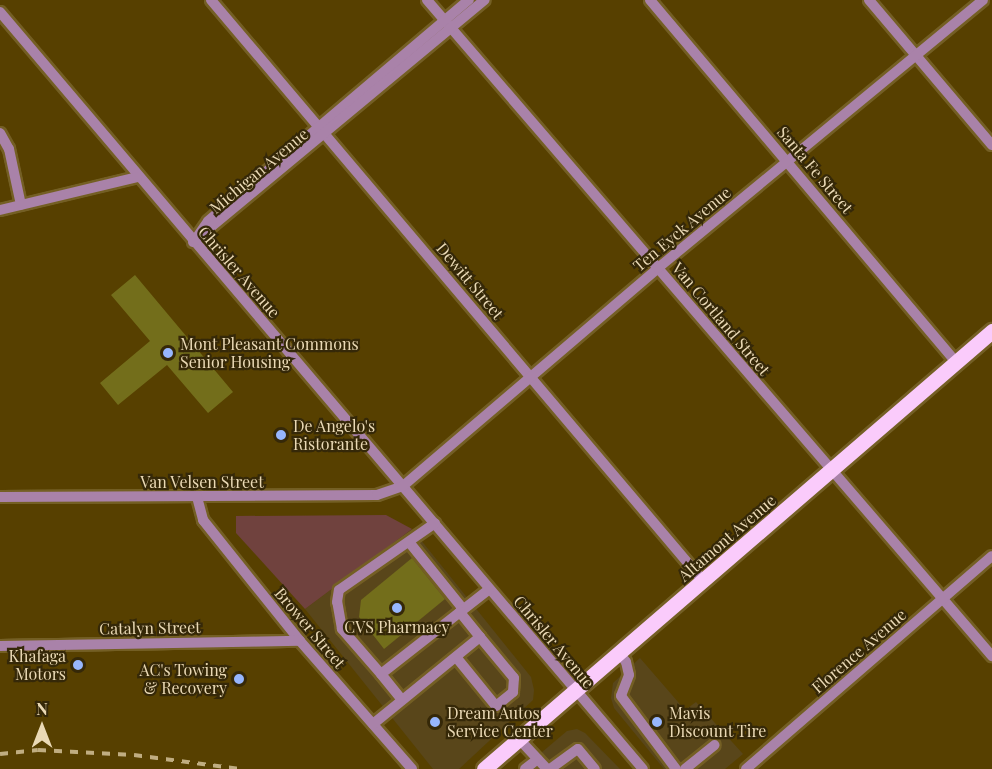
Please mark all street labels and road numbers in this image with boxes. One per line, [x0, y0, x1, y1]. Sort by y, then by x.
street label: Santa Fe Street [773, 123, 857, 217]
street label: Michigan Avenue [206, 124, 312, 218]
street label: Ten Eyck Avenue [629, 182, 735, 276]
street label: Chrisler Avenue [194, 222, 284, 322]
street label: Dewitt Street [432, 239, 508, 323]
street label: Van Cortland Street [668, 259, 774, 379]
street label: Van Velsen Street [140, 472, 264, 492]
street label: Altamont Avenue [674, 490, 780, 586]
street label: Brower Street [271, 584, 349, 672]
street label: Chrisler Avenue [509, 591, 599, 693]
street label: Florence Avenue [808, 605, 910, 697]
street label: Catalyn Street [99, 618, 201, 638]

